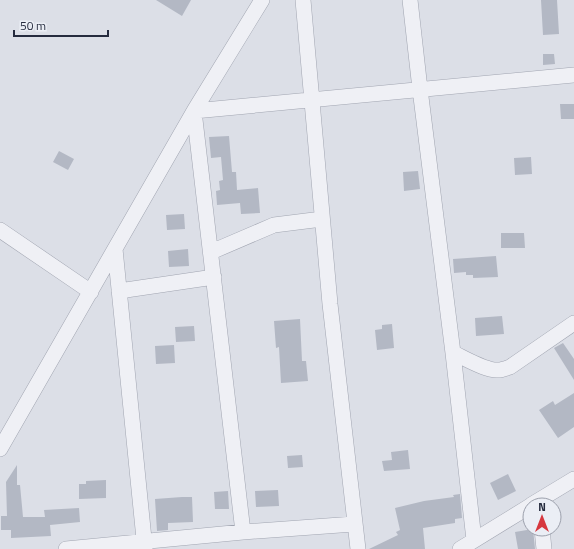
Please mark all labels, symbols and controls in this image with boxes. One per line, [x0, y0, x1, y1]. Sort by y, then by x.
scale bar [14, 12, 108, 38]
text: 50 m [20, 16, 46, 35]
north arrow [522, 497, 562, 537]
text: N [538, 499, 546, 515]

